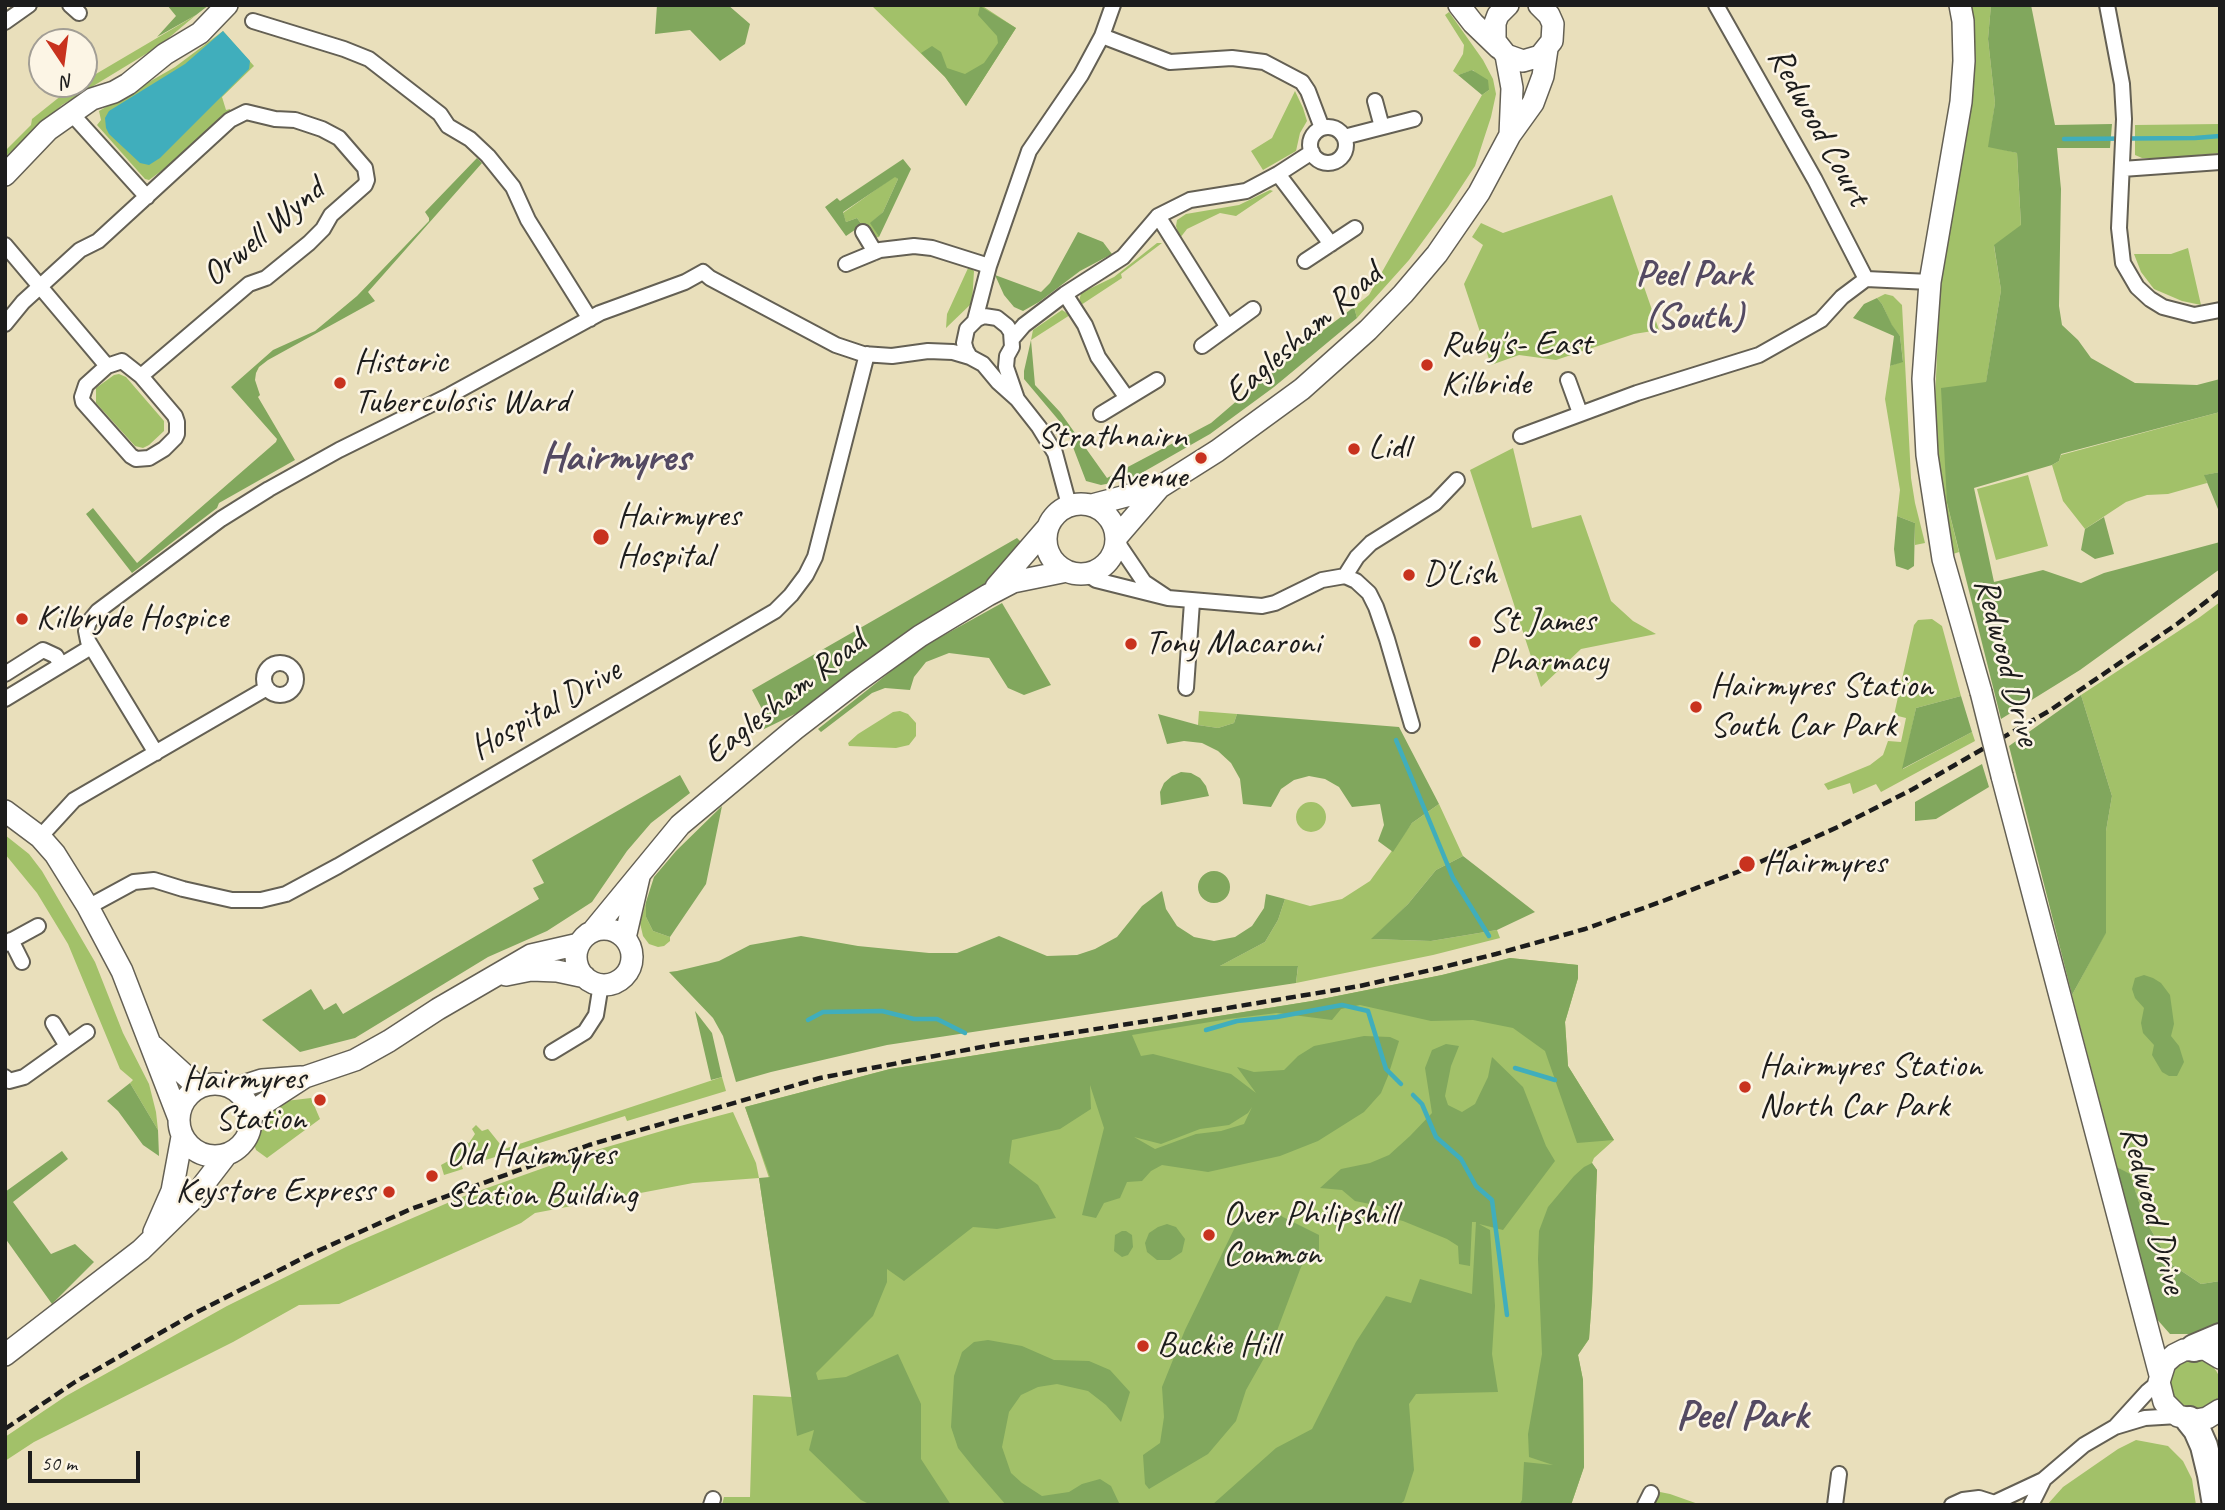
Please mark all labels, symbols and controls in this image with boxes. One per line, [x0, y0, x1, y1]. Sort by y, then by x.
north arrow [28, 28, 98, 98]
street label: Redwood Court [1757, 40, 1879, 214]
text: N [59, 68, 76, 95]
street label: Orwell Wynd [194, 170, 334, 296]
district label: Peel Park (South) [1636, 253, 1752, 340]
street label: Eaglesham Road [1217, 254, 1391, 414]
place label: Ruby's- East Kilbride [1441, 324, 1592, 406]
place label: Historic Tuberculosis Ward [354, 342, 569, 424]
marker: Ruby's- East Kilbride [1419, 357, 1435, 373]
marker: Historic Tuberculosis Ward [332, 375, 348, 391]
place label: Strathnairn Avenue [1037, 417, 1187, 499]
place label: Lidl [1368, 428, 1409, 470]
district label: Hairmyres [540, 434, 690, 484]
marker: Lidl [1346, 441, 1362, 457]
marker: Strathnairn Avenue [1193, 450, 1209, 466]
place label: Hairmyres Hospital [617, 496, 740, 578]
marker: Hairmyres Hospital [591, 527, 611, 547]
place label: D'Lish [1423, 554, 1497, 596]
marker: D'Lish [1401, 567, 1417, 583]
street label: Redwood Drive [1964, 574, 2048, 750]
place label: Kilbryde Hospice [36, 598, 228, 640]
place label: St James Pharmacy [1489, 601, 1608, 683]
marker: Kilbryde Hospice [14, 611, 30, 627]
street label: Eaglesham Road [695, 622, 875, 774]
place label: Tony Macaroni [1145, 623, 1321, 665]
marker: St James Pharmacy [1467, 634, 1483, 650]
marker: Tony Macaroni [1123, 636, 1139, 652]
street label: Hospital Drive [463, 650, 629, 770]
place label: Hairmyres Station South Car Park [1710, 666, 1933, 748]
marker: Hairmyres Station South Car Park [1688, 699, 1704, 715]
place label: Hairmyres [1763, 843, 1886, 885]
marker: Hairmyres [1737, 854, 1757, 874]
place label: Hairmyres Station North Car Park [1759, 1046, 1982, 1128]
place label: Hairmyres Station [183, 1059, 306, 1141]
marker: Hairmyres Station North Car Park [1737, 1079, 1753, 1095]
marker: Hairmyres Station [312, 1092, 328, 1108]
street label: Redwood Drive [2110, 1122, 2194, 1298]
place label: Old Hairmyres Station Building [446, 1135, 637, 1217]
marker: Old Hairmyres Station Building [424, 1168, 440, 1184]
place label: Keystore Express [175, 1171, 375, 1213]
marker: Keystore Express [381, 1184, 397, 1200]
place label: Over Philipshill Common [1223, 1194, 1397, 1276]
marker: Over Philipshill Common [1201, 1227, 1217, 1243]
place label: Buckie Hill [1157, 1325, 1278, 1367]
marker: Buckie Hill [1135, 1338, 1151, 1354]
district label: Peel Park [1676, 1392, 1808, 1442]
scale bar [32, 1436, 144, 1480]
text: 50 m [41, 1450, 77, 1476]

